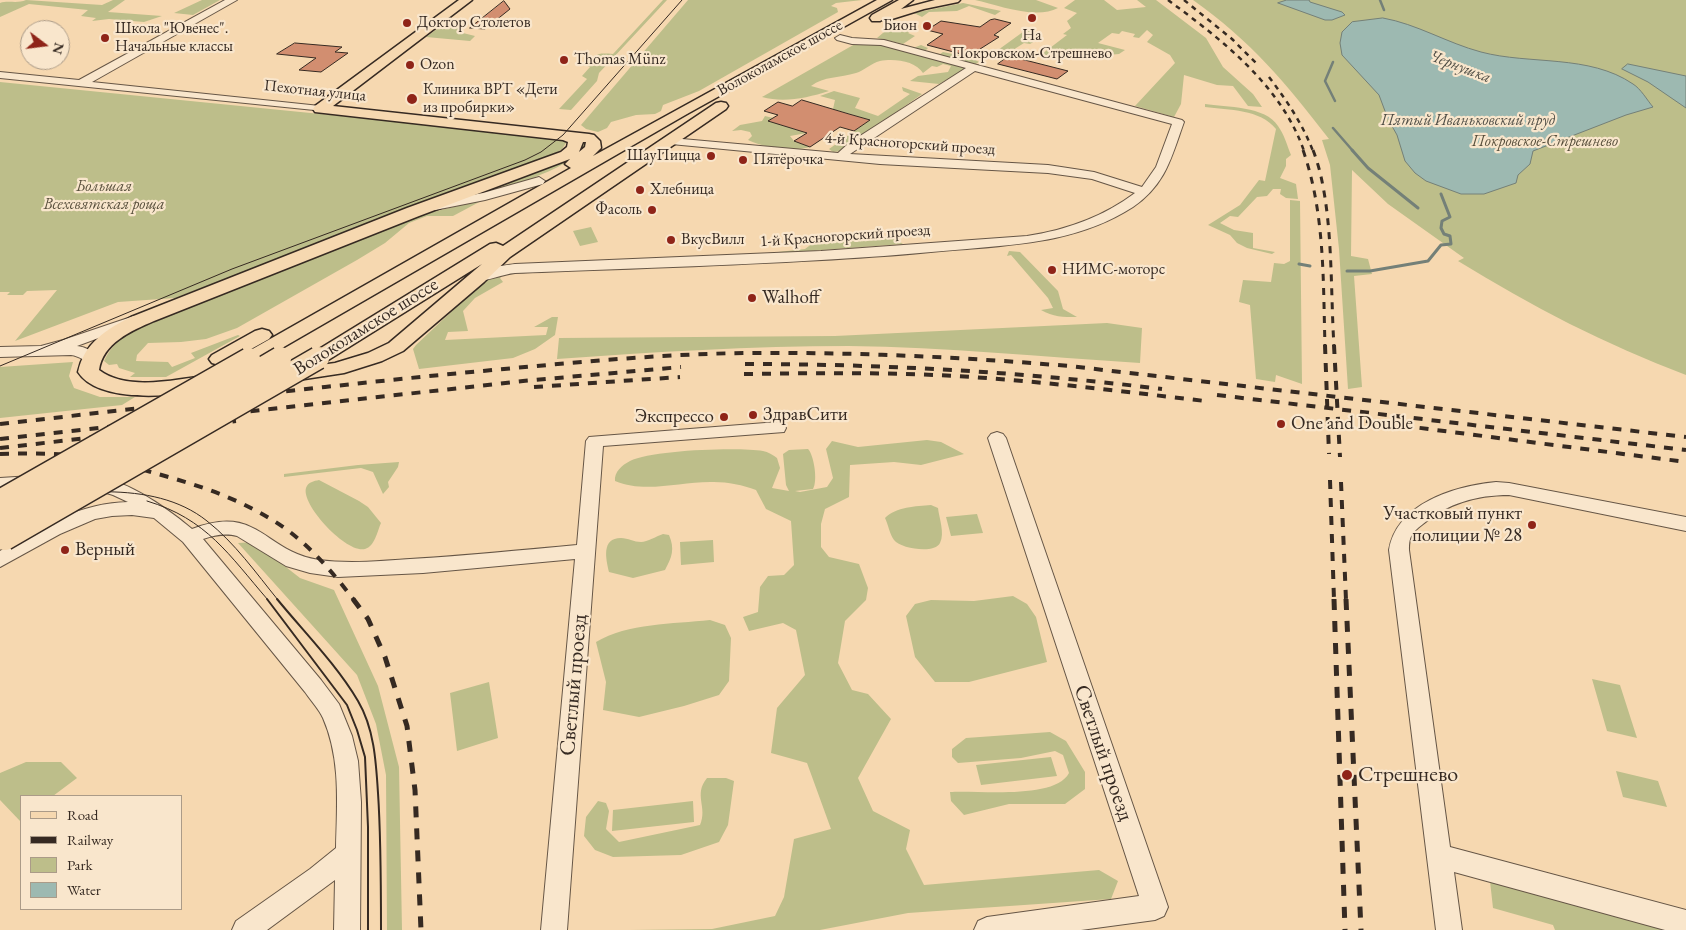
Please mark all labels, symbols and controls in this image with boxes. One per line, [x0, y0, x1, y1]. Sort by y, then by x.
marker: На Покровском-Стрешнево [1026, 12, 1038, 24]
place label: Доктор Столетов [417, 13, 530, 33]
street label: Волоколамское шоссе [714, 16, 846, 100]
place label: Бион [883, 16, 917, 36]
marker: Доктор Столетов [401, 17, 413, 29]
place label: Школа "Ювенес". Начальные классы [115, 19, 233, 57]
north arrow [20, 20, 70, 70]
marker: Бион [921, 20, 933, 32]
place label: На Покровском-Стрешнево [952, 26, 1112, 64]
marker: Школа "Ювенес". Начальные классы [99, 32, 111, 44]
text: N [48, 41, 69, 56]
water label: Чернушка [1427, 47, 1493, 87]
place label: Thomas Münz [574, 50, 665, 70]
marker: Thomas Münz [558, 54, 570, 66]
place label: Ozon [420, 55, 455, 75]
marker: Ozon [404, 59, 416, 71]
street label: Пехотная улица [263, 76, 367, 106]
place label: Клиника ВРТ «Дети из пробирки» [423, 80, 558, 118]
marker: Клиника ВРТ «Дети из пробирки» [405, 92, 419, 106]
water label: Пятый Иваньковский пруд [1381, 111, 1555, 131]
street label: 4-й Красногорский проезд [824, 128, 996, 160]
park label: Покровское-Стрешнево [1472, 132, 1618, 152]
place label: ШауПицца [627, 146, 701, 166]
marker: ШауПицца [705, 150, 717, 162]
place label: Пятёрочка [753, 150, 823, 170]
marker: Пятёрочка [737, 154, 749, 166]
park label: Большая Всехсвятская роща [43, 177, 165, 215]
place label: Хлебница [650, 180, 714, 200]
marker: Хлебница [634, 184, 646, 196]
place label: Фасоль [596, 200, 642, 220]
marker: Фасоль [646, 204, 658, 216]
street label: 1-й Красногорский проезд [759, 220, 931, 252]
place label: ВкусВилл [681, 230, 744, 250]
marker: ВкусВилл [665, 234, 677, 246]
place label: НИМС-моторс [1062, 260, 1165, 280]
marker: НИМС-моторс [1046, 264, 1058, 276]
street label: Волоколамское шоссе [289, 273, 443, 381]
place label: Walhoff [762, 287, 820, 309]
marker: Walhoff [746, 292, 758, 304]
place label: ЗдравСити [763, 404, 848, 426]
place label: Экспрессо [635, 406, 714, 428]
marker: ЗдравСити [747, 409, 759, 421]
marker: Экспрессо [718, 411, 730, 423]
place label: One and Double [1291, 413, 1413, 435]
marker: One and Double [1275, 418, 1287, 430]
place label: Участковый пункт полиции № 28 [1383, 503, 1522, 547]
marker: Участковый пункт полиции № 28 [1526, 519, 1538, 531]
place label: Верный [75, 539, 135, 561]
marker: Верный [59, 544, 71, 556]
street label: Светлый проезд [555, 613, 593, 757]
street label: Светлый проезд [1067, 682, 1139, 824]
place label: Стрешнево [1358, 762, 1458, 788]
marker: Стрешнево [1340, 768, 1354, 782]
legend [20, 795, 182, 910]
text: Road [67, 805, 98, 824]
text: Railway [67, 830, 113, 849]
text: Park [67, 855, 93, 874]
text: Water [67, 880, 101, 899]

